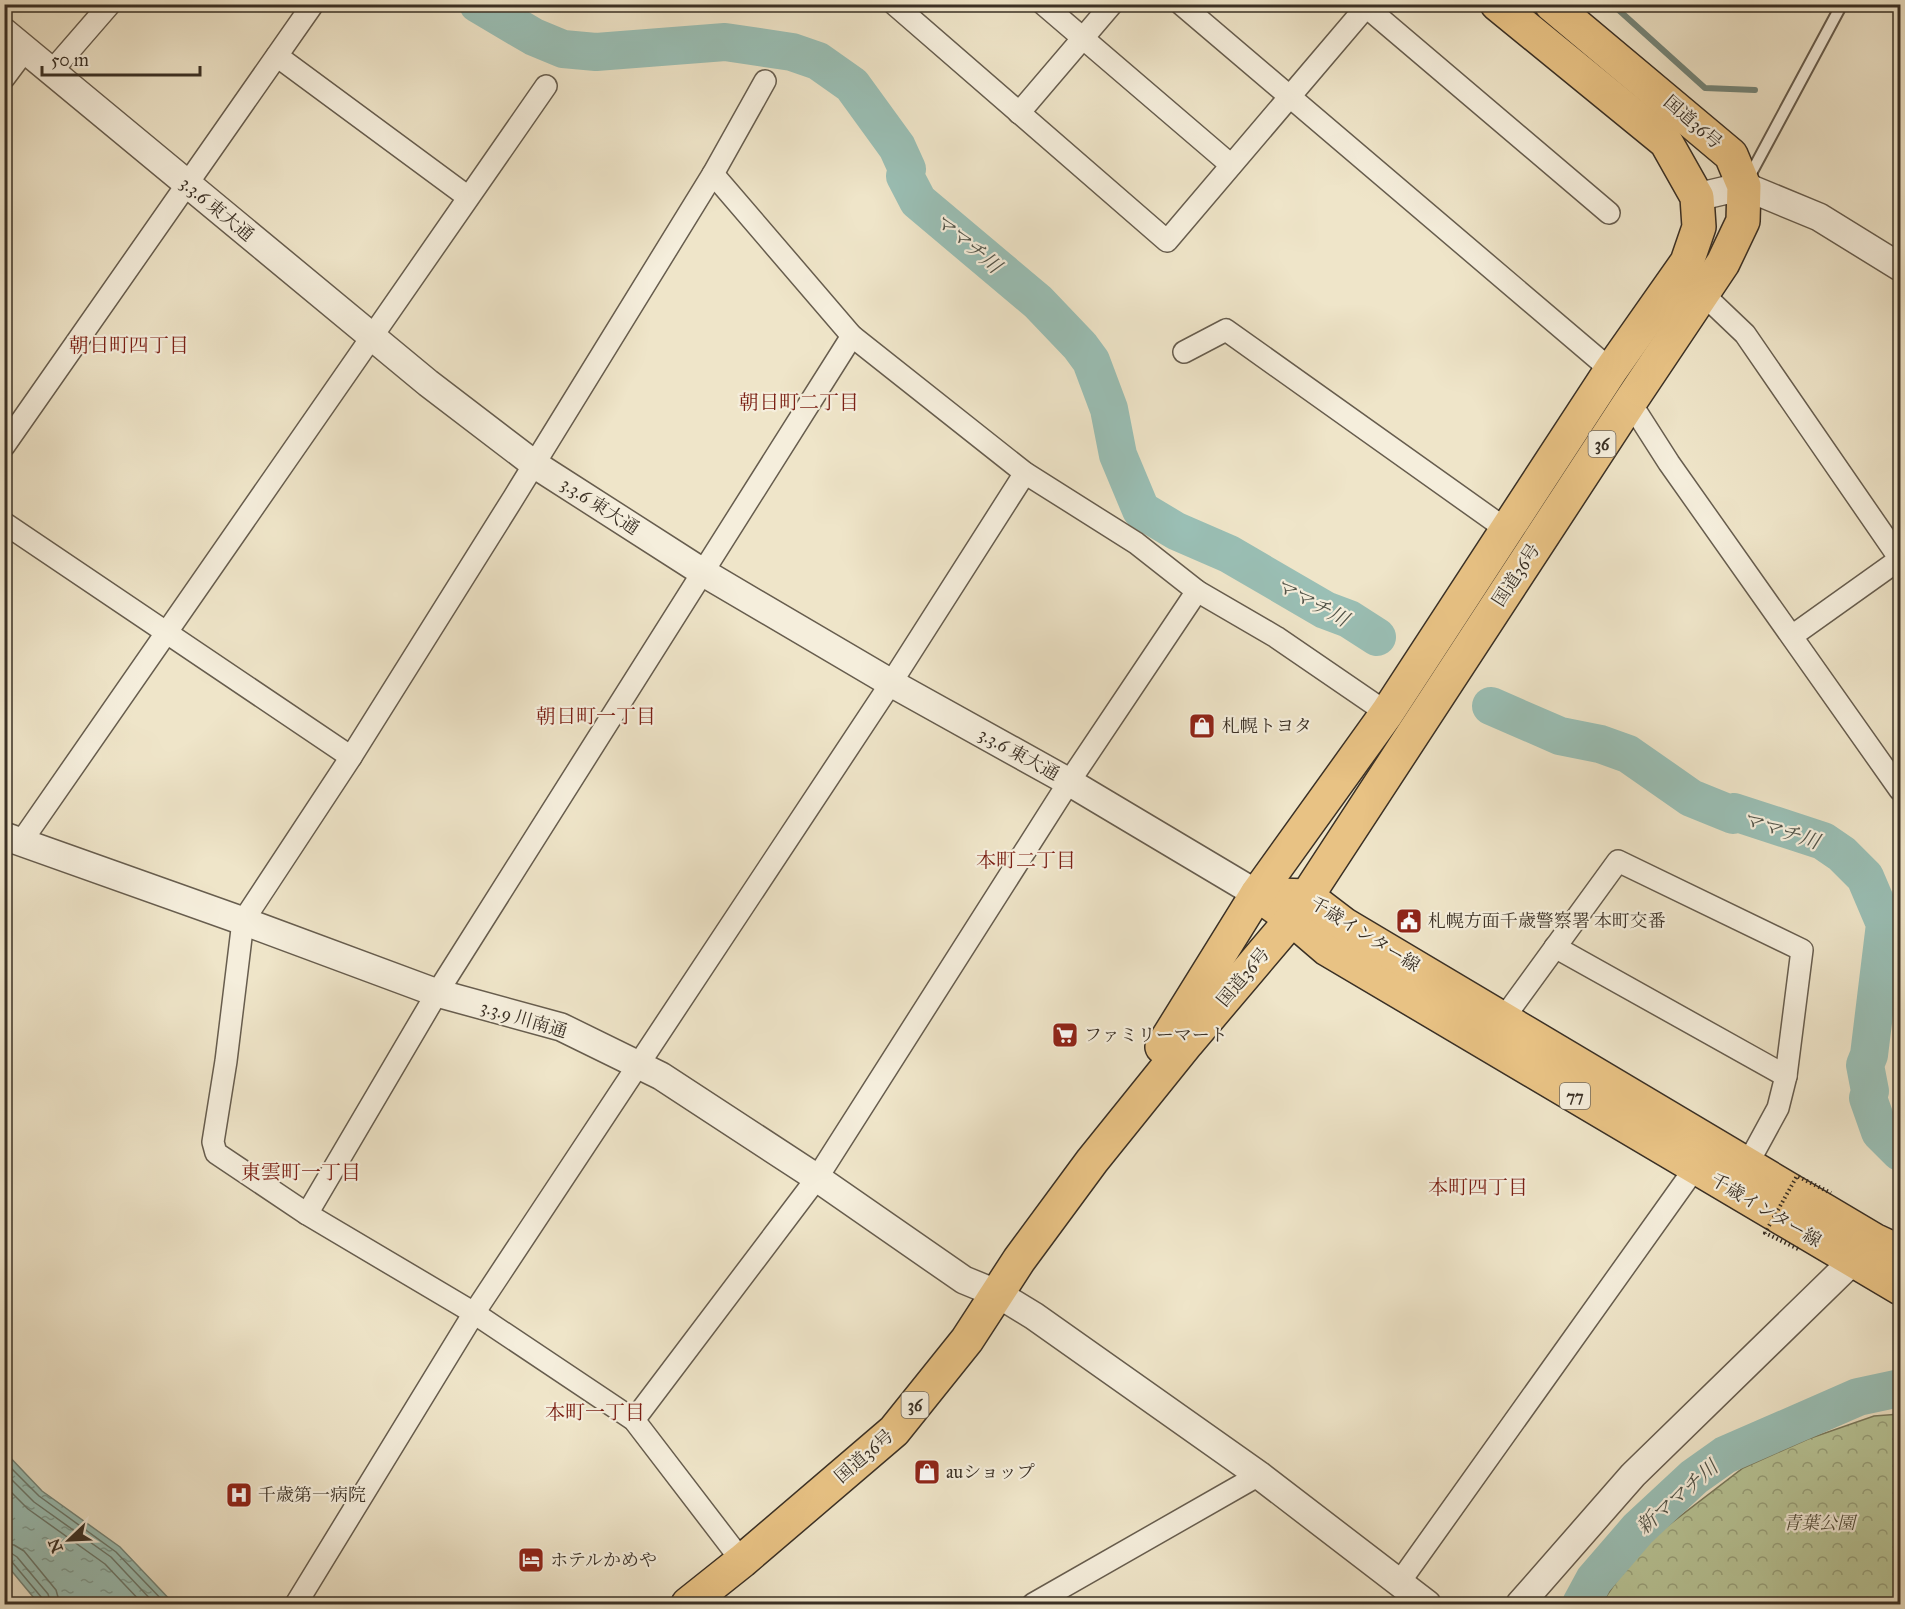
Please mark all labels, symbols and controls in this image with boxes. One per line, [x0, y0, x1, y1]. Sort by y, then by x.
scale bar [42, 39, 200, 77]
text: 50 m [51, 49, 89, 71]
street label: 国道36号 [1659, 91, 1727, 153]
street label: 3.3.6 東大通 [176, 172, 258, 246]
water label: ママチ川 [930, 208, 1008, 279]
district label: 朝日町四丁目 [69, 333, 189, 357]
district label: 朝日町二丁目 [739, 390, 859, 414]
road number: 36 [1588, 431, 1616, 457]
street label: 3.3.6 東大通 [557, 473, 643, 539]
street label: 国道36号 [1488, 539, 1544, 611]
water label: ママチ川 [1271, 573, 1355, 632]
district label: 朝日町一丁目 [536, 704, 656, 728]
shop icon: 札幌トヨタ [1187, 711, 1217, 741]
place label: 札幌トヨタ [1222, 715, 1312, 737]
street label: 3.3.6 東大通 [975, 723, 1063, 785]
water label: ママチ川 [1739, 806, 1825, 854]
district label: 本町二丁目 [976, 848, 1076, 872]
street label: 千歳インター線 [1306, 891, 1424, 977]
public building icon: 札幌方面千歳警察署 本町交番 [1394, 906, 1424, 936]
place label: 札幌方面千歳警察署 本町交番 [1428, 910, 1666, 932]
street label: 国道36号 [1212, 943, 1274, 1011]
street label: 3.3.9 川南通 [478, 995, 570, 1043]
supermarket icon: ファミリーマート [1050, 1020, 1080, 1050]
place label: ファミリーマート [1084, 1024, 1228, 1046]
road number: 77 [1560, 1083, 1590, 1109]
district label: 東雲町一丁目 [241, 1160, 361, 1184]
street label: 千歳インター線 [1707, 1168, 1825, 1252]
district label: 本町四丁目 [1428, 1175, 1528, 1199]
road number: 36 [902, 1392, 928, 1418]
district label: 本町一丁目 [545, 1400, 645, 1424]
street label: 国道36号 [830, 1425, 898, 1487]
water label: 新ママチ川 [1631, 1454, 1724, 1539]
shop icon: auショップ [912, 1457, 942, 1487]
place label: auショップ [946, 1461, 1035, 1483]
hospital icon: 千歳第一病院 [224, 1480, 254, 1510]
place label: 千歳第一病院 [258, 1484, 366, 1506]
north arrow [39, 1510, 99, 1570]
park label: 青葉公園 [1783, 1512, 1858, 1534]
text: N [44, 1535, 67, 1556]
hotel icon: ホテルかめや [516, 1545, 546, 1575]
place label: ホテルかめや [550, 1549, 657, 1571]

